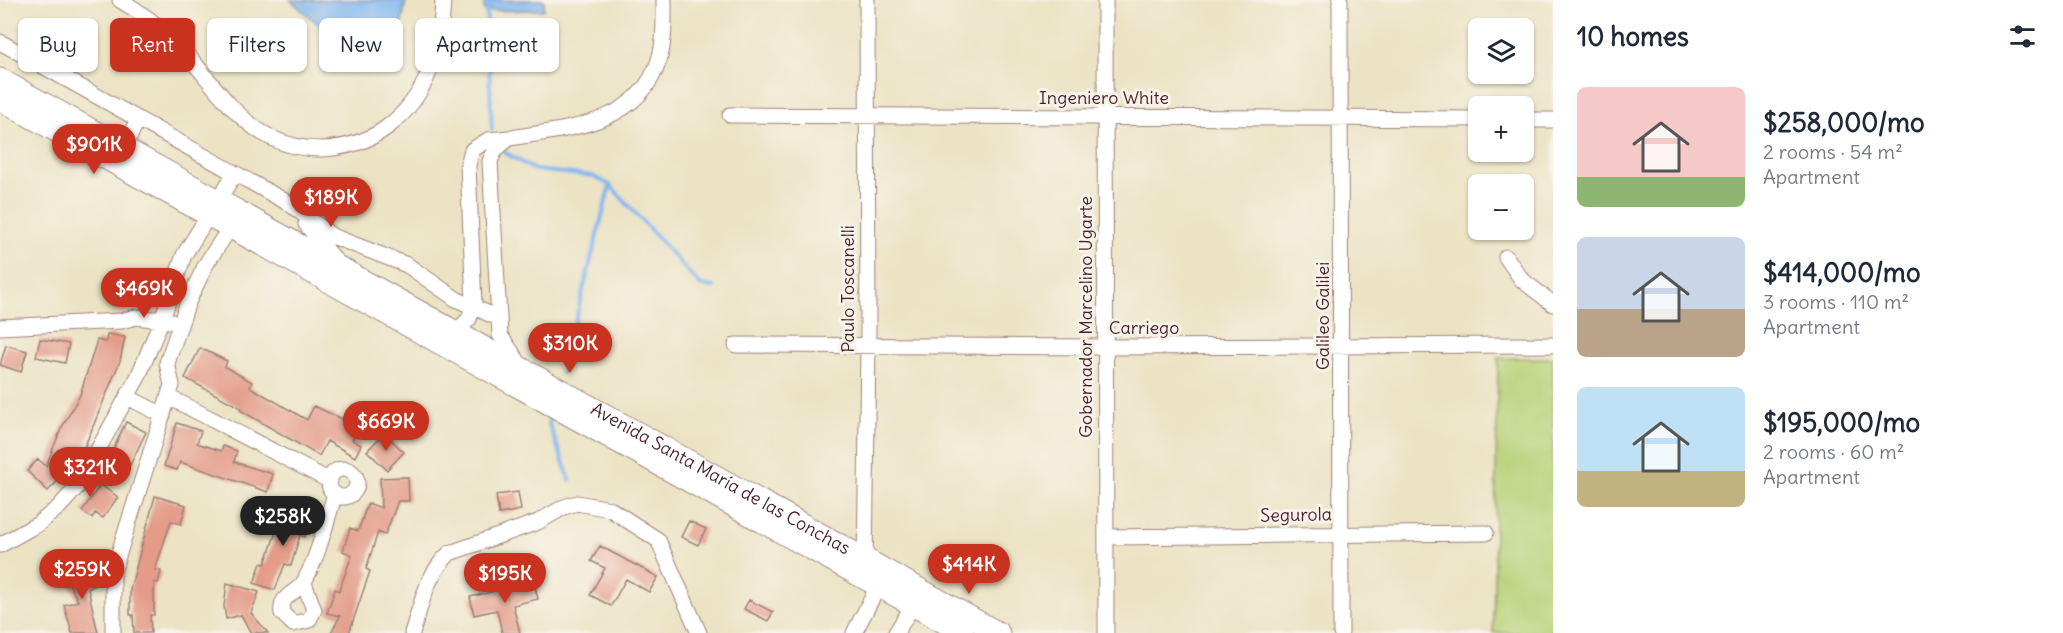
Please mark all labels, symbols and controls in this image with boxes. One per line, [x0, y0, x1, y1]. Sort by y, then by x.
chip: Buy [18, 18, 98, 72]
chip: Rent [110, 18, 195, 72]
chip: Filters [207, 18, 307, 72]
chip: New [319, 18, 403, 72]
chip: Apartment [415, 18, 559, 72]
map controls [1468, 18, 1534, 240]
button: layers [1468, 18, 1534, 84]
text: 10 homes [1577, 20, 1689, 53]
icon: filters [2006, 20, 2039, 53]
street label: Ingeniero White [1039, 86, 1169, 109]
button: + [1468, 96, 1534, 162]
text: $258,000/mo [1763, 106, 1925, 139]
icon: home [1625, 111, 1697, 183]
pin: $901K [52, 124, 136, 175]
text: $901K [66, 131, 122, 156]
text: 2 rooms · 54 m² [1763, 139, 1903, 164]
text: Apartment [1763, 164, 1860, 189]
button: − [1468, 174, 1534, 240]
pin: $189K [289, 177, 373, 228]
text: $189K [304, 184, 358, 209]
street label: Gobernador Marcelino Ugarte [1074, 196, 1097, 438]
street label: Paulo Toscanelli [836, 225, 859, 353]
text: $414,000/mo [1763, 256, 1921, 289]
icon: home [1625, 261, 1697, 333]
street label: Galileo Galilei [1311, 262, 1334, 370]
pin: $469K [102, 268, 186, 319]
text: $469K [115, 275, 173, 300]
text: 3 rooms · 110 m² [1763, 289, 1909, 314]
text: Apartment [1763, 314, 1860, 339]
street label: Carriego [1109, 316, 1179, 339]
pin: $310K [528, 323, 612, 374]
text: $310K [542, 330, 598, 355]
street label: Avenida Santa María de las Conchas [587, 397, 855, 559]
pin: $669K [344, 401, 428, 452]
text: $195,000/mo [1763, 406, 1920, 439]
text: $669K [357, 408, 415, 433]
icon: home [1625, 411, 1697, 483]
text: 2 rooms · 60 m² [1763, 439, 1904, 464]
pin: $321K [48, 447, 132, 498]
text: $321K [63, 454, 117, 479]
text: Apartment [1763, 464, 1860, 489]
pin: $258K [241, 496, 325, 547]
street label: Segurola [1260, 502, 1332, 527]
text: $258K [254, 503, 312, 528]
pin: $414K [927, 544, 1011, 595]
pin: $259K [40, 549, 124, 600]
text: $414K [942, 551, 996, 576]
pin: $195K [463, 553, 547, 604]
text: $259K [53, 556, 111, 581]
text: $195K [478, 560, 532, 585]

